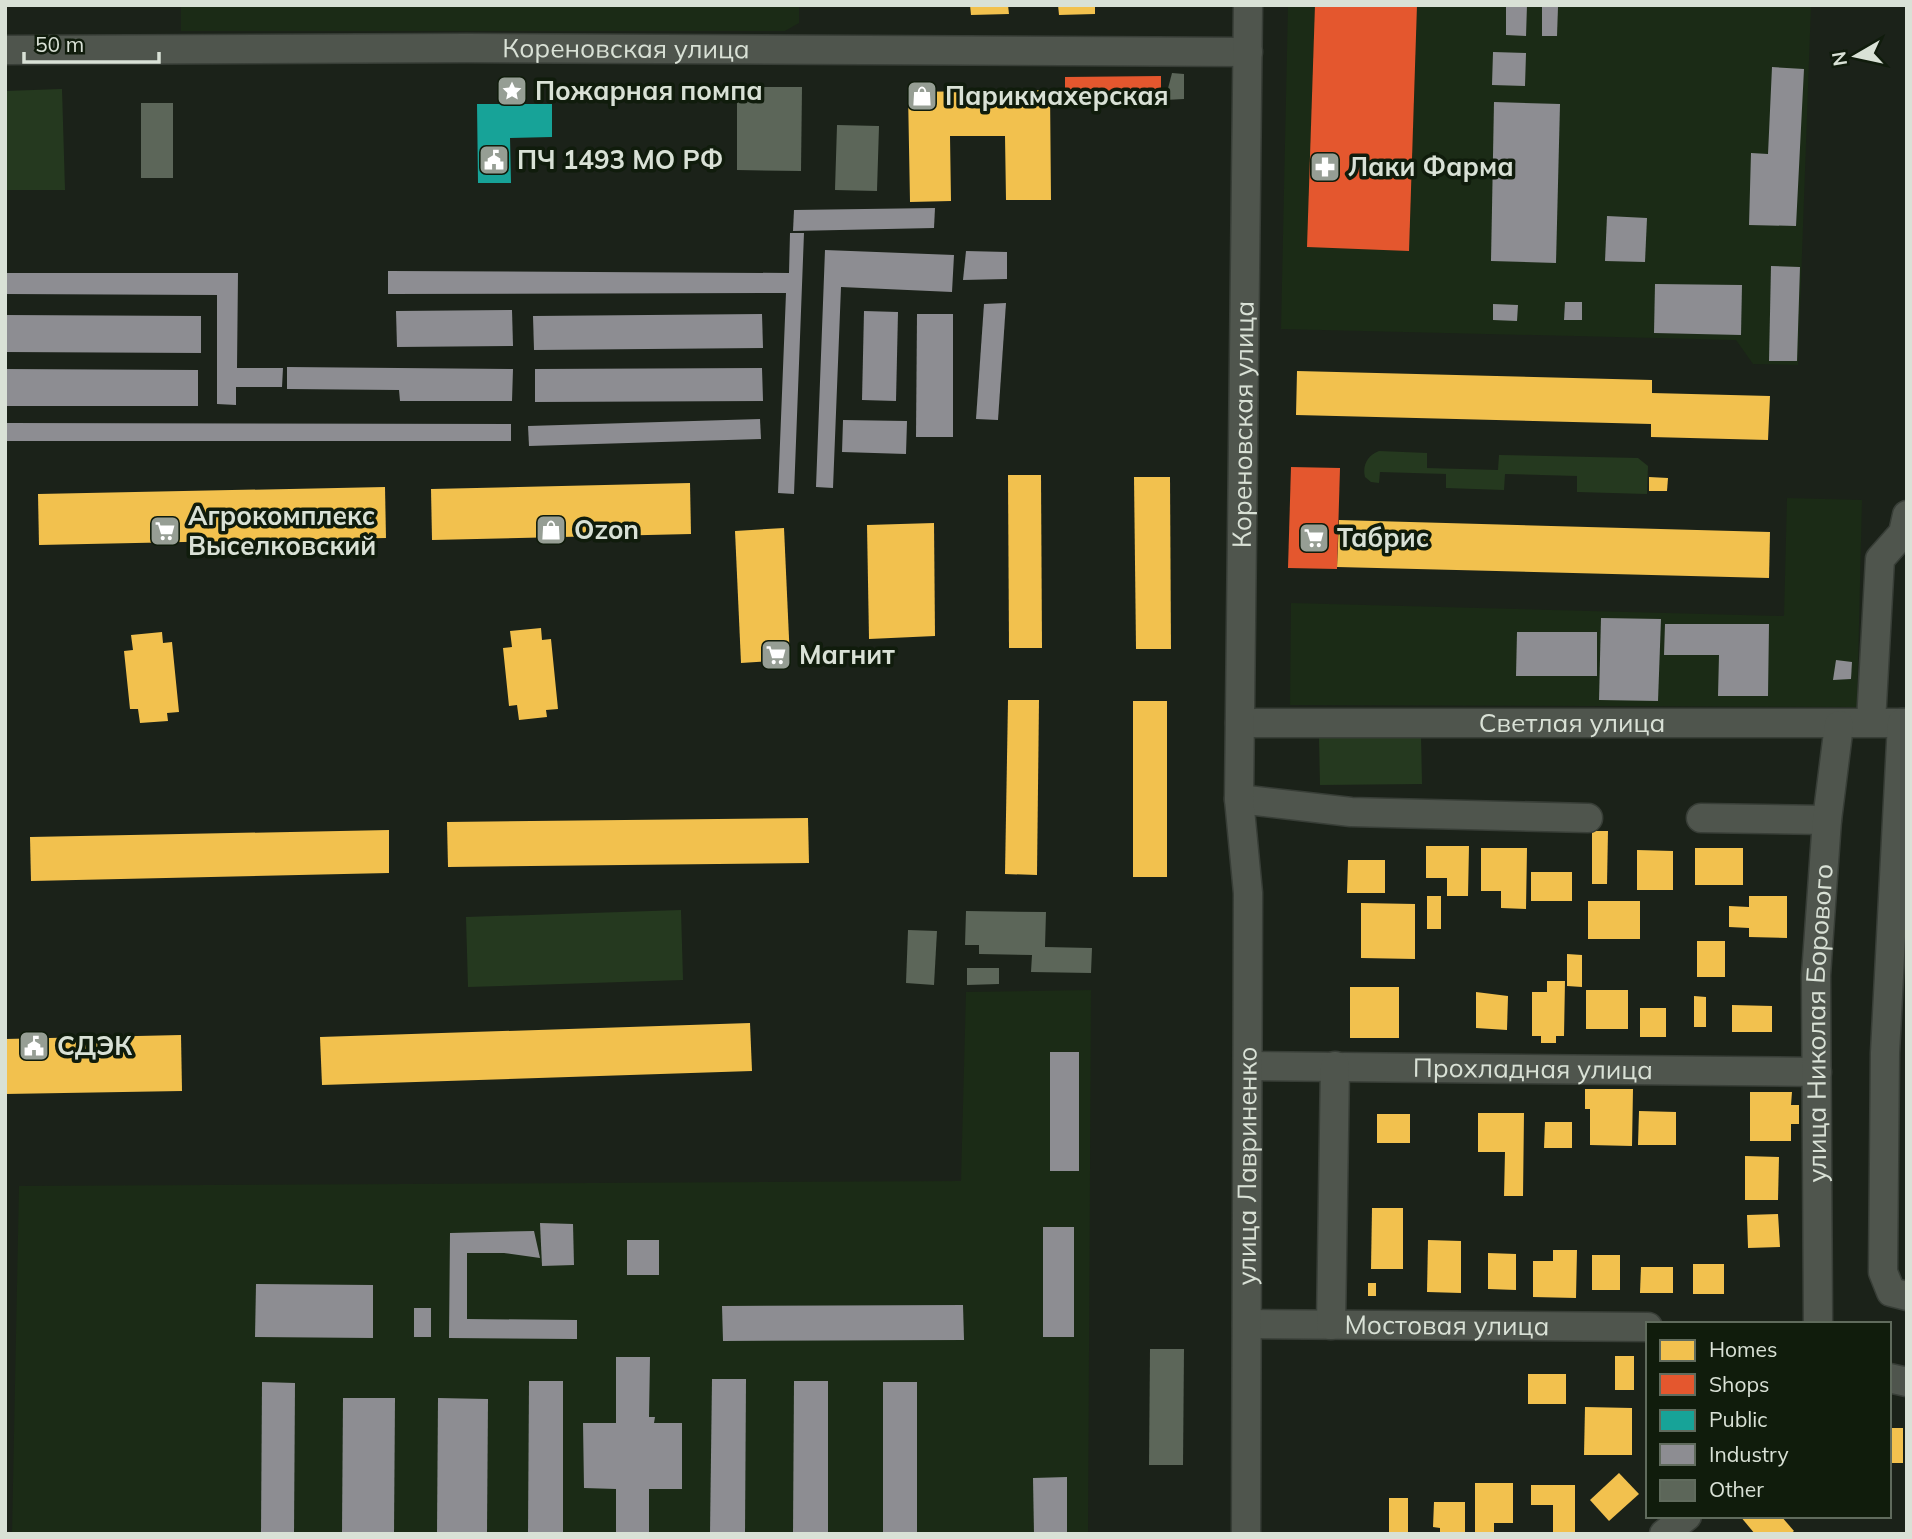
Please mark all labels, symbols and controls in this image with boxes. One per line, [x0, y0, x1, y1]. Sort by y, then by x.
scale bar [24, 21, 159, 65]
north arrow [1821, 21, 1891, 91]
text: 50 m [35, 31, 84, 57]
street label: Кореновская улица [502, 31, 750, 65]
text: N [1826, 50, 1852, 68]
place icon: Пожарная помпа [495, 74, 529, 108]
place label: Пожарная помпа [535, 74, 763, 107]
shop icon: Парикмахерская [905, 79, 939, 113]
place label: Парикмахерская [945, 79, 1169, 112]
public building icon: ПЧ 1493 МО РФ [477, 143, 511, 177]
place label: ПЧ 1493 МО РФ [517, 143, 723, 176]
pharmacy icon: Лаки Фарма [1308, 150, 1342, 184]
place label: Лаки Фарма [1348, 150, 1514, 183]
street label: Кореновская улица [1225, 301, 1261, 548]
place label: Агрокомплекс Выселковский [188, 499, 376, 562]
shop icon: Ozon [534, 513, 568, 547]
place label: Ozon [574, 513, 639, 546]
supermarket icon: Агрокомплекс Выселковский [148, 514, 182, 548]
supermarket icon: Табрис [1297, 521, 1331, 555]
place label: Табрис [1337, 521, 1429, 554]
supermarket icon: Магнит [759, 638, 793, 672]
place label: Магнит [799, 638, 895, 671]
street label: Светлая улица [1479, 706, 1665, 739]
street label: улица Николая Борового [1798, 863, 1840, 1183]
public building icon: СДЭК [17, 1029, 51, 1063]
place label: СДЭК [57, 1029, 132, 1062]
street label: улица Лавриненко [1230, 1047, 1264, 1285]
street label: Прохладная улица [1413, 1051, 1653, 1086]
street label: Мостовая улица [1345, 1308, 1549, 1342]
legend [1646, 1322, 1891, 1518]
text: Homes [1709, 1336, 1777, 1362]
text: Shops [1709, 1371, 1769, 1397]
text: Public [1709, 1406, 1768, 1432]
text: Industry [1709, 1441, 1789, 1467]
text: Other [1709, 1476, 1764, 1502]

